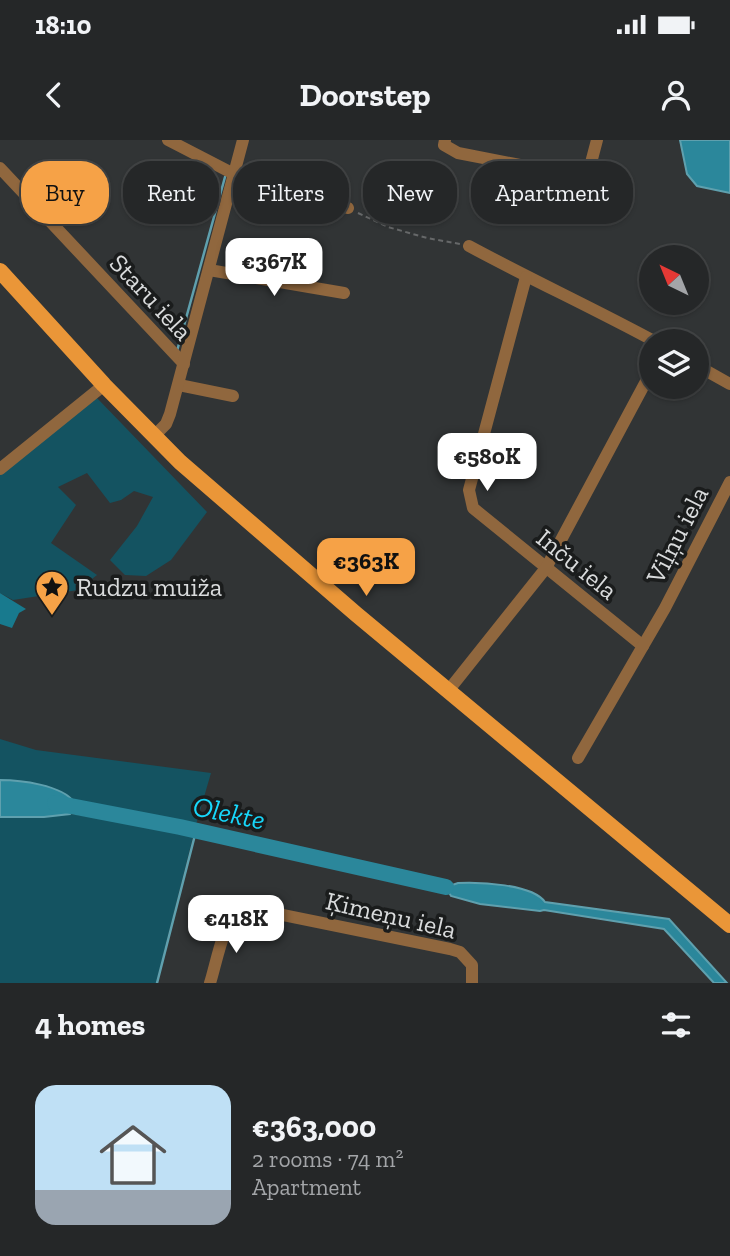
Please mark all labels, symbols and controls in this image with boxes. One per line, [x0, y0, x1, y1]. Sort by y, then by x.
text: 18:10 [35, 9, 91, 41]
icon: back [35, 76, 73, 114]
text: Doorstep [299, 76, 431, 114]
icon: person [657, 76, 695, 114]
chip: Buy [21, 161, 109, 224]
chip: Rent [123, 161, 219, 224]
chip: Filters [233, 161, 349, 224]
chip: New [363, 161, 457, 224]
chip: Apartment [471, 161, 633, 224]
pin: €367K [225, 239, 323, 298]
north arrow [639, 245, 709, 315]
map controls [639, 245, 709, 399]
street label: Staru iela [103, 247, 199, 347]
text: €367K [241, 247, 307, 275]
button: layers [639, 329, 709, 399]
pin: €580K [438, 434, 536, 493]
text: €580K [454, 442, 520, 470]
street label: Viļņu iela [638, 481, 715, 590]
street label: Inču iela [530, 522, 624, 607]
pin: €363K [317, 538, 415, 598]
text: €363K [333, 547, 399, 575]
place icon: Rudzu muiža [33, 568, 71, 617]
place label: Rudzu muiža [76, 571, 223, 603]
water label: Olekte [190, 789, 268, 837]
street label: Ķimeņu iela [323, 884, 460, 946]
pin: €418K [187, 896, 285, 955]
text: €418K [204, 904, 268, 932]
icon: filters [657, 1006, 695, 1044]
text: 4 homes [35, 1007, 145, 1043]
text: €363,000 [252, 1109, 376, 1145]
icon: home [91, 1113, 175, 1197]
text: 2 rooms · 74 m² [252, 1145, 403, 1173]
text: Apartment [252, 1173, 361, 1201]

